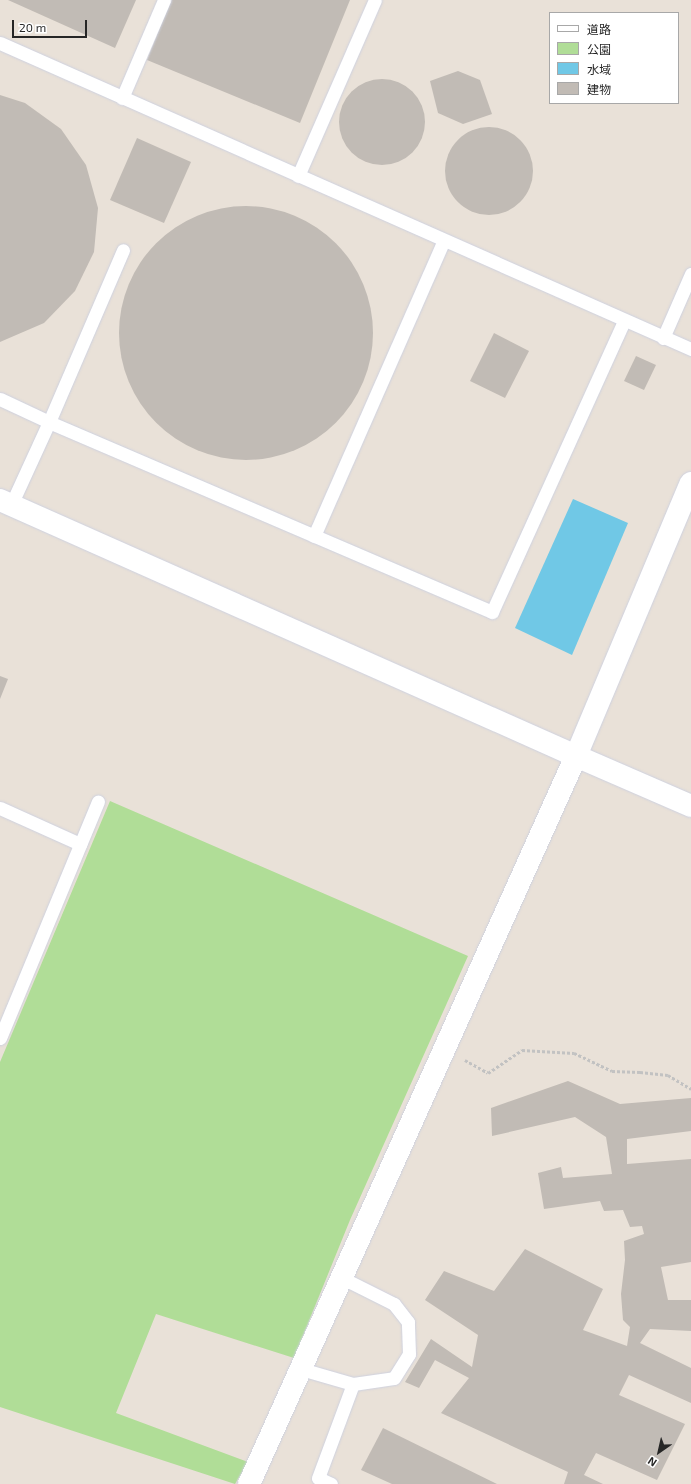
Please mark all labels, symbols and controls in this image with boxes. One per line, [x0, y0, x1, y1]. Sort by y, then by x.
scale bar [14, 12, 89, 38]
legend [549, 12, 679, 104]
text: 20 m [19, 20, 46, 34]
text: 道路 [587, 22, 611, 36]
text: 公園 [587, 42, 611, 56]
text: 水域 [587, 62, 611, 76]
text: 建物 [587, 82, 611, 96]
north arrow [639, 1432, 679, 1472]
text: N [645, 1455, 659, 1470]

